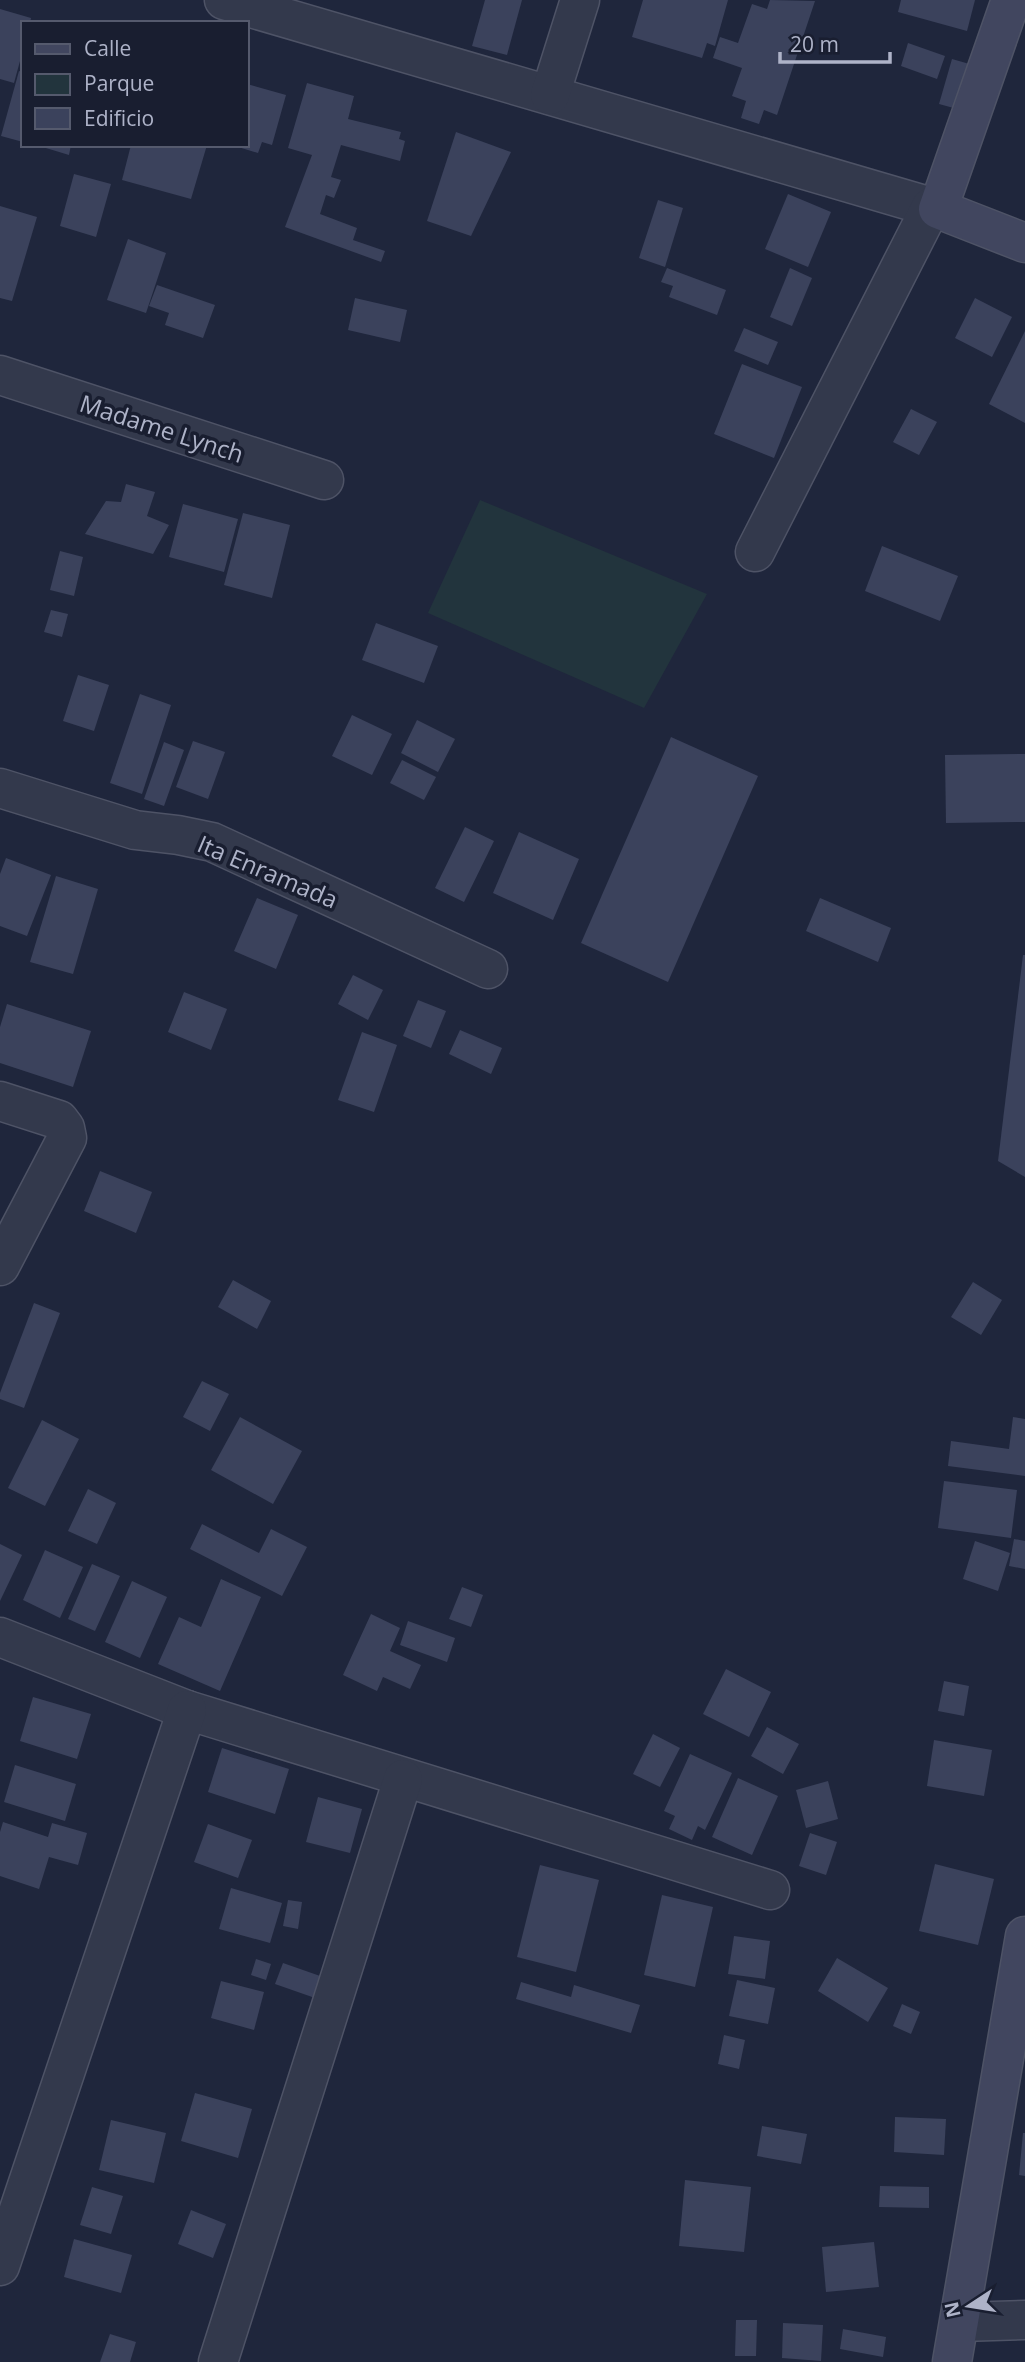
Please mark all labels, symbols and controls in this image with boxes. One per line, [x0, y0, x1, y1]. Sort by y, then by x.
legend [21, 21, 248, 147]
scale bar [780, 21, 890, 65]
text: 20 m [790, 30, 839, 58]
text: Calle [84, 34, 131, 62]
text: Parque [84, 69, 154, 97]
text: Edificio [84, 104, 154, 132]
street label: Madame Lynch [76, 386, 248, 470]
street label: Ita Enramada [193, 827, 343, 915]
north arrow [934, 2271, 1004, 2341]
text: N [938, 2299, 967, 2320]

